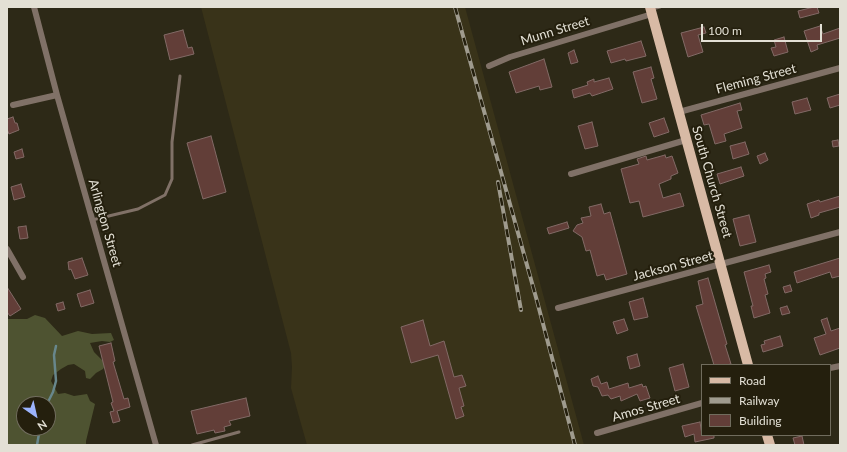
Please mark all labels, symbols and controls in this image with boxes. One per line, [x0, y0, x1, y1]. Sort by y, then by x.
street label: Munn Street [519, 13, 591, 49]
scale bar [703, 16, 824, 42]
text: 100 m [708, 23, 742, 38]
street label: Fleming Street [714, 61, 798, 97]
street label: South Church Street [689, 124, 735, 240]
street label: Arlington Street [85, 177, 125, 269]
street label: Jackson Street [631, 248, 715, 284]
legend [701, 364, 831, 436]
text: Road [739, 373, 766, 388]
street label: Amos Street [610, 391, 682, 425]
text: Railway [739, 393, 779, 408]
north arrow [16, 396, 56, 436]
text: Building [739, 413, 782, 428]
text: N [35, 418, 50, 433]

